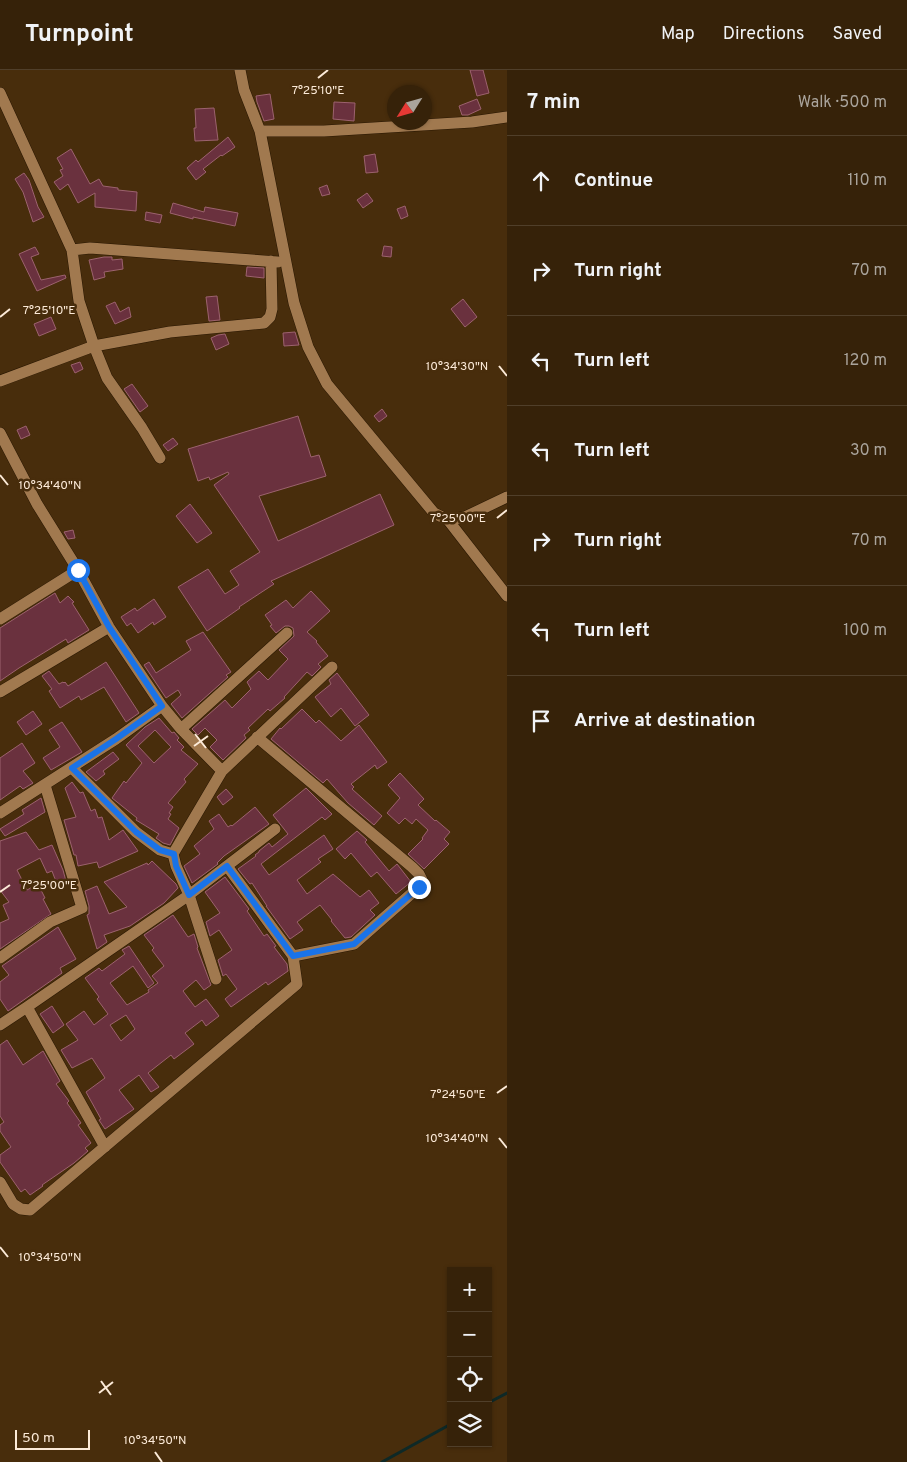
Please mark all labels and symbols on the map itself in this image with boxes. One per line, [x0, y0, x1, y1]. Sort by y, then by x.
text: 7°25'10"E [292, 83, 344, 99]
north arrow [387, 85, 432, 130]
text: 7°25'10"E [23, 303, 75, 319]
text: 10°34'30"N [426, 359, 488, 375]
text: 10°34'40"N [19, 478, 81, 494]
text: 7°25'00"E [430, 511, 486, 527]
route start [67, 559, 90, 582]
route end [408, 876, 431, 899]
text: 7°25'00"E [21, 878, 77, 894]
text: 7°24'50"E [430, 1087, 486, 1103]
text: 10°34'40"N [426, 1131, 488, 1147]
text: 10°34'50"N [19, 1250, 81, 1266]
scale bar [15, 1427, 90, 1450]
text: 10°34'50"N [124, 1433, 186, 1449]

